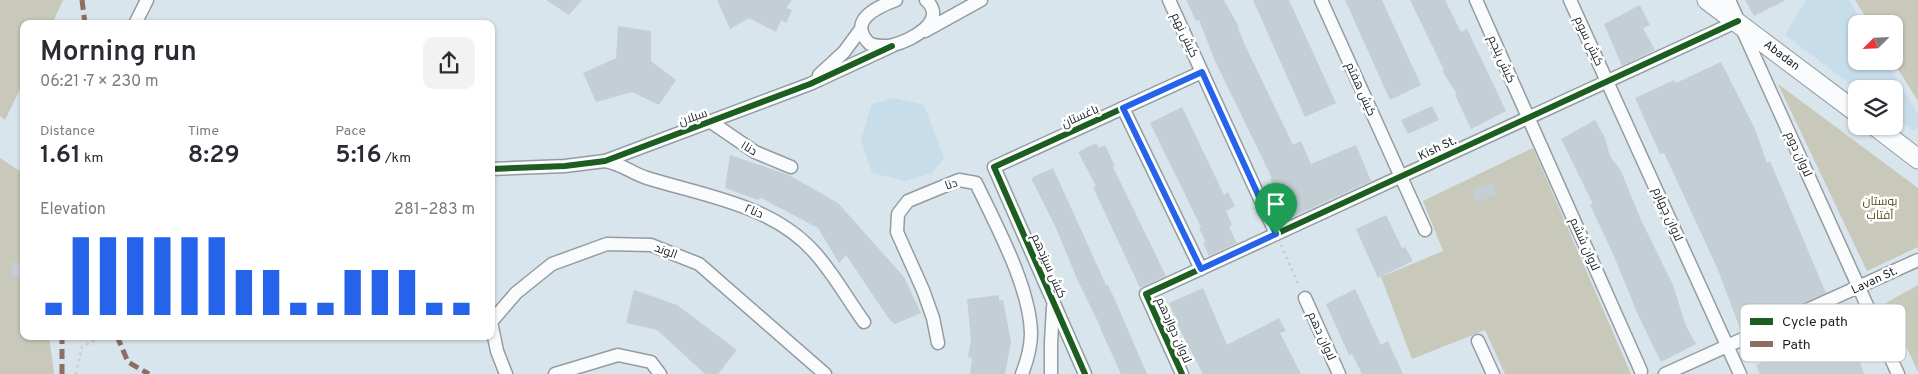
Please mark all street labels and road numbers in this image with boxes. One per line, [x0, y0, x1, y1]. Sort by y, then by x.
street label: کیش نهم [1167, 10, 1201, 60]
street label: کیش سوم [1570, 14, 1607, 69]
street label: کیش پنجم [1483, 33, 1519, 86]
street label: Abadan [1760, 37, 1803, 75]
street label: کیش هفتم [1341, 60, 1379, 119]
street label: باغستان [1059, 102, 1102, 132]
street label: سبلان [677, 106, 710, 130]
street label: لاوان دوم [1781, 129, 1815, 180]
street label: Kish St. [1416, 133, 1459, 165]
street label: دنا۱ [737, 138, 760, 160]
street label: دنا [943, 175, 960, 195]
street label: لاوان چهارم [1648, 185, 1686, 244]
street label: دنا۲ [742, 201, 766, 223]
street label: لاوان ششم [1565, 215, 1603, 273]
street label: کیش سیزدهم [1027, 232, 1069, 301]
street label: الوند [652, 240, 679, 263]
street label: Lavan St. [1849, 263, 1900, 299]
street label: لاوان دوازدهم [1151, 295, 1195, 366]
street label: لاوان دهم [1303, 310, 1339, 363]

